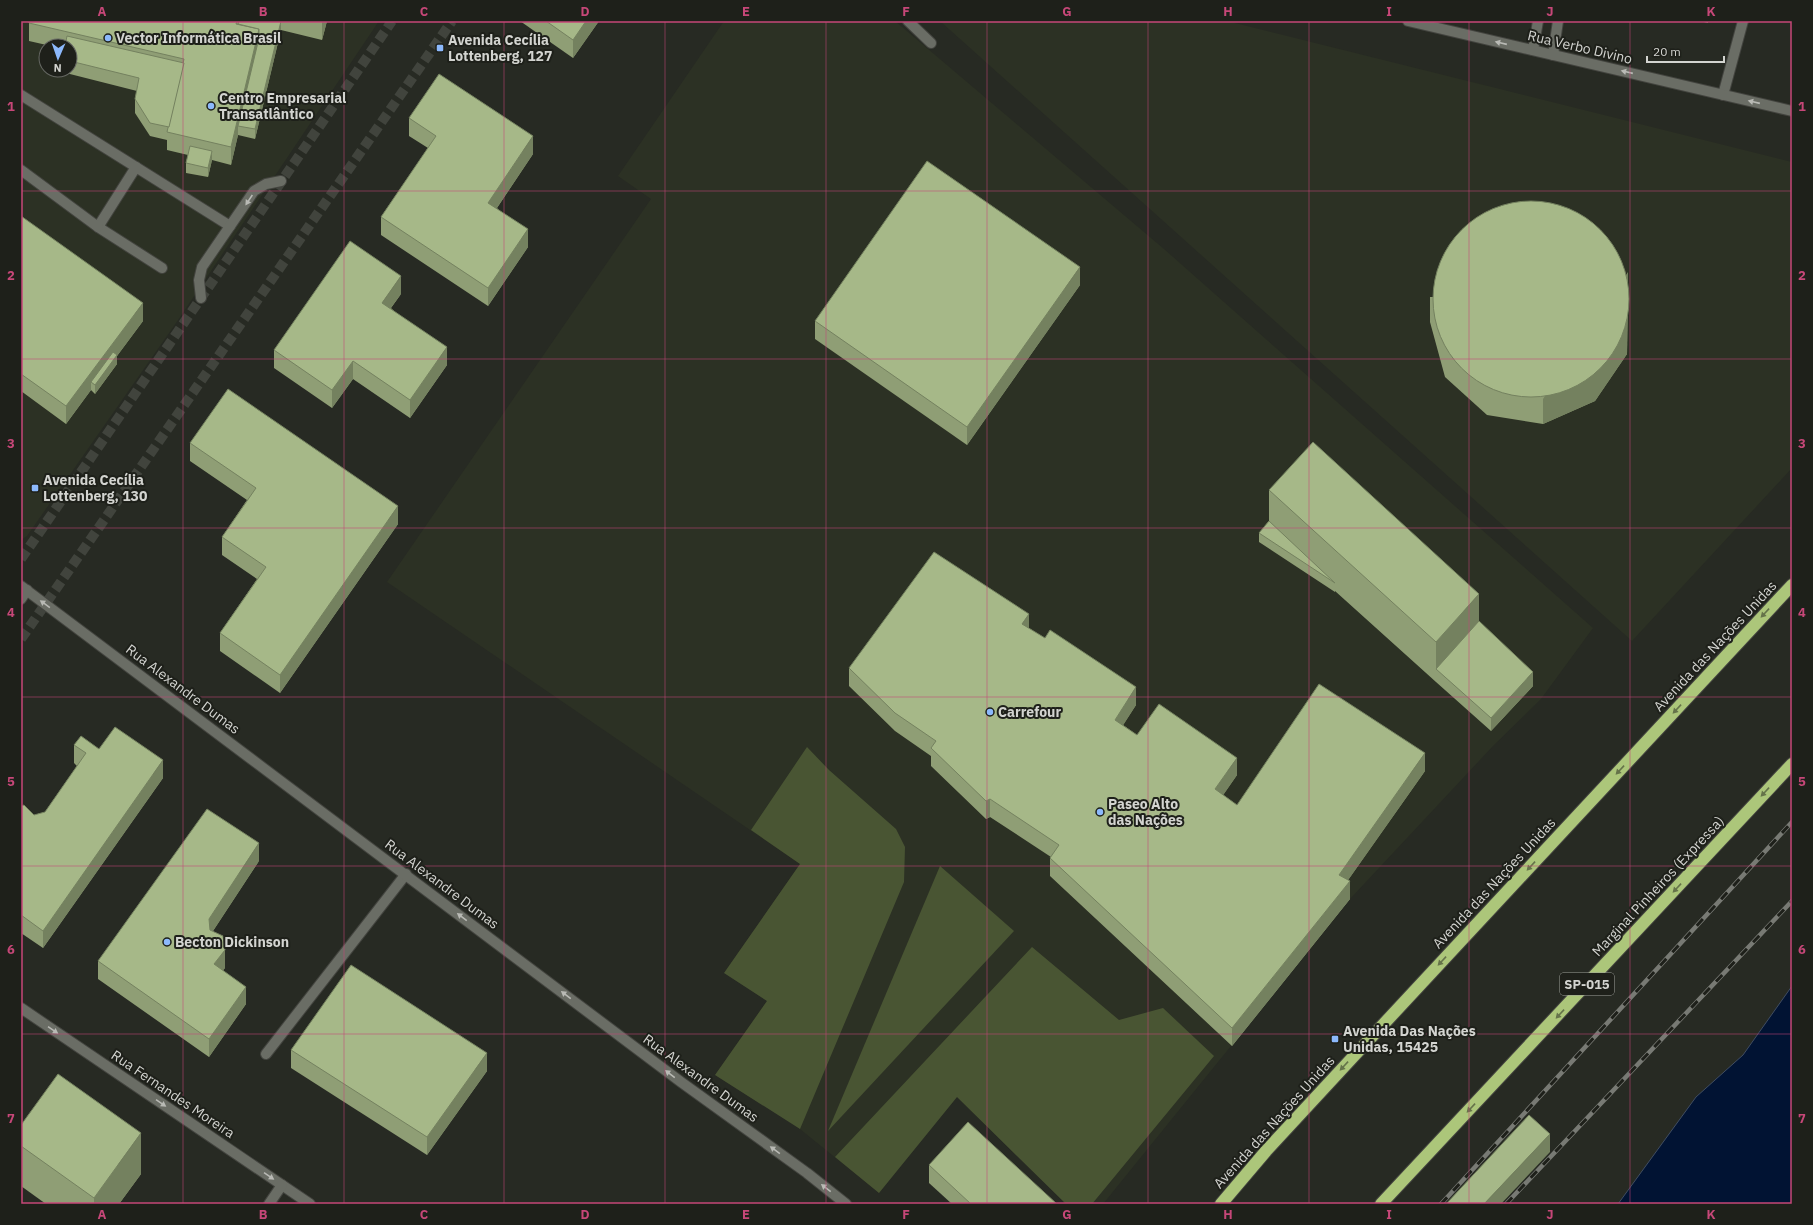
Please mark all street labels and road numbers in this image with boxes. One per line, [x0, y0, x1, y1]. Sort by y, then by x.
street label: Rua Verbo Divino [1526, 26, 1634, 68]
street label: Avenida das Nações Unidas [1650, 577, 1781, 715]
street label: Rua Alexandre Dumas [122, 640, 244, 738]
street label: Marginal Pinheiros (Expressa) [1588, 812, 1728, 960]
street label: Avenida das Nações Unidas [1429, 814, 1560, 952]
street label: Rua Alexandre Dumas [381, 835, 503, 933]
road number: SP-015 [1560, 973, 1614, 995]
street label: Rua Alexandre Dumas [640, 1030, 762, 1126]
street label: Rua Fernandes Moreira [108, 1046, 239, 1142]
street label: Avenida das Nações Unidas [1210, 1052, 1339, 1192]

